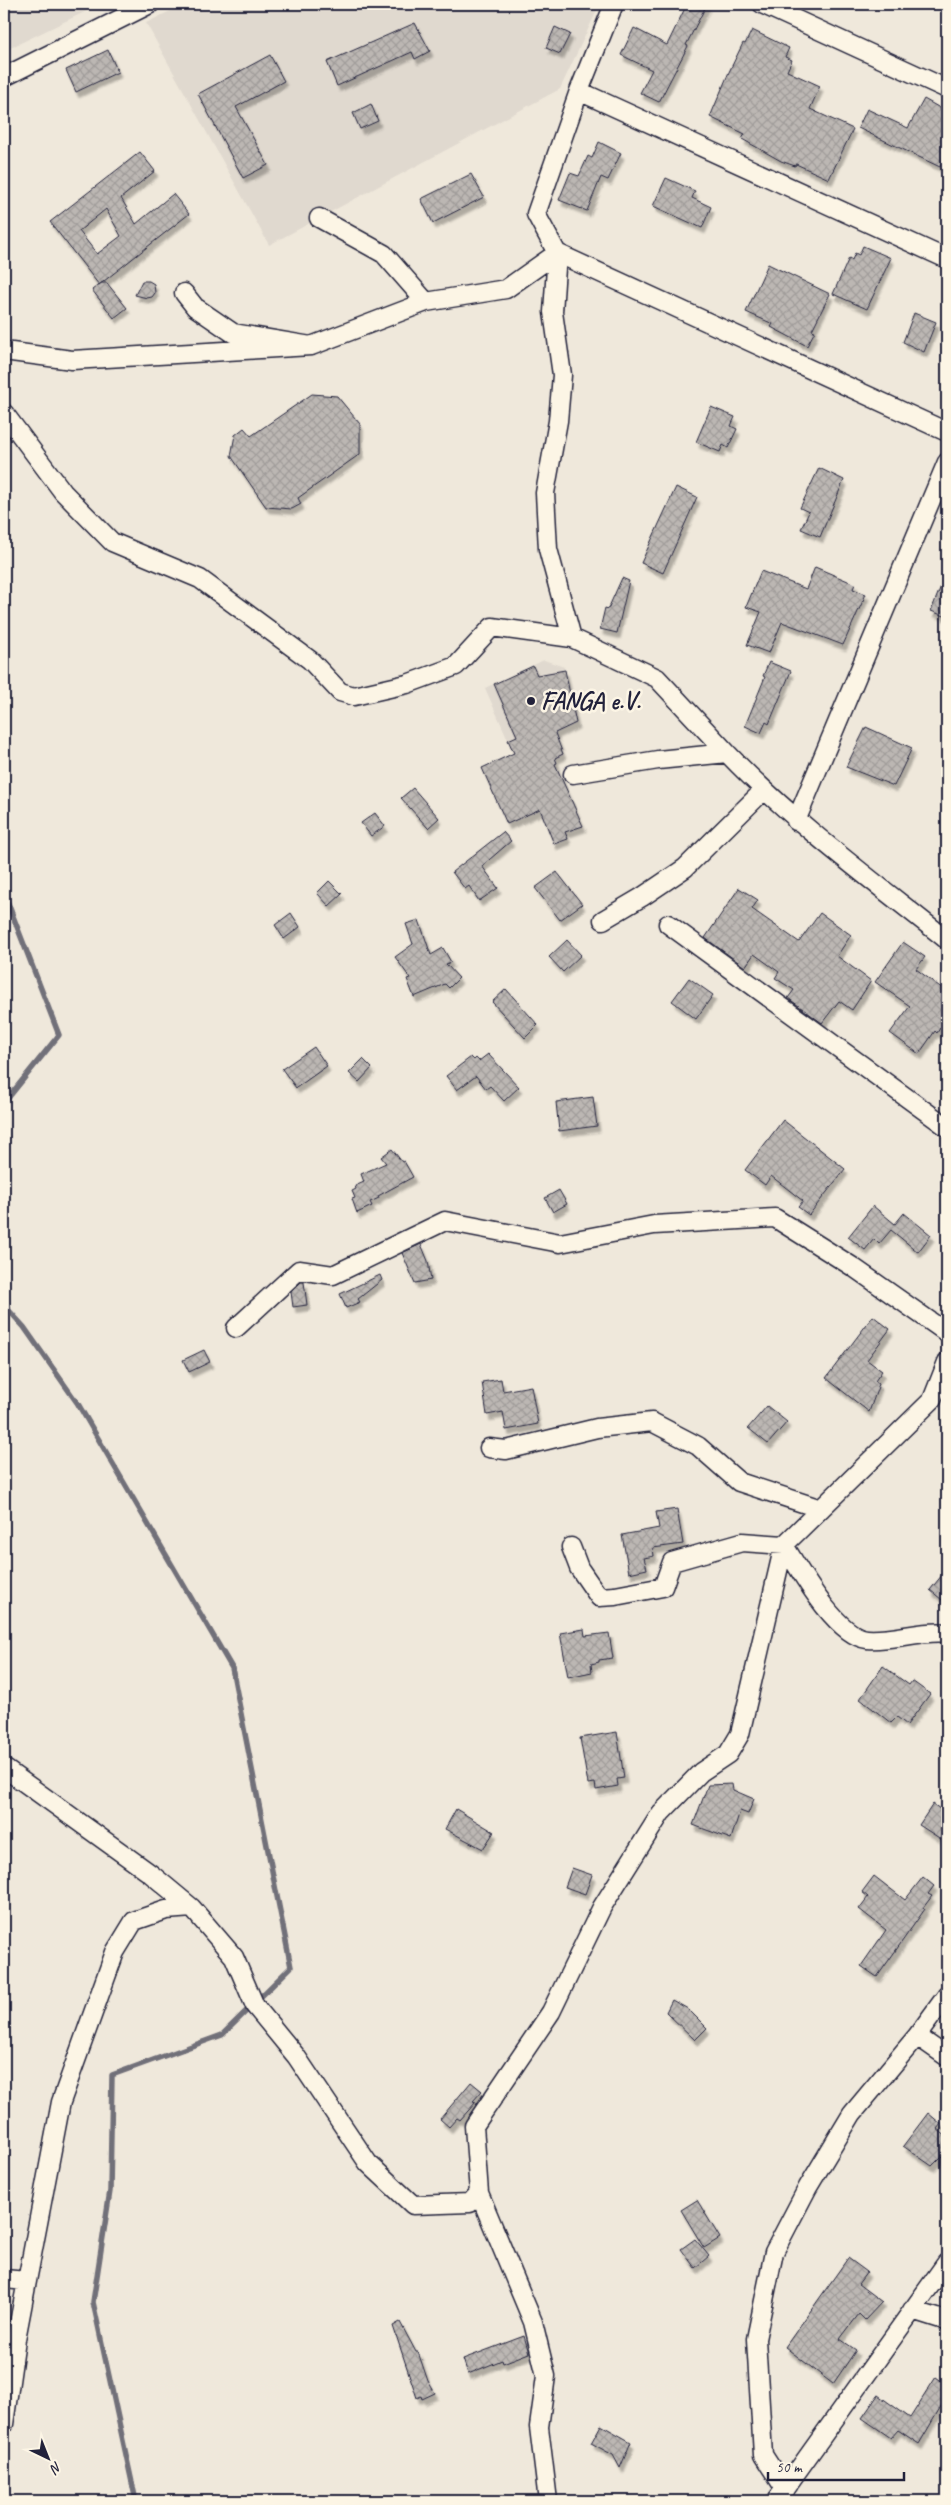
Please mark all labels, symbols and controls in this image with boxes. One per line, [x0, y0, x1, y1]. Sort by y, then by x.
place label: FANGA e.V. [541, 685, 642, 717]
marker: FANGA e.V. [525, 695, 537, 707]
north arrow [22, 2432, 72, 2482]
scale bar [768, 2450, 905, 2482]
text: N [46, 2458, 65, 2478]
text: 50 m [776, 2458, 803, 2477]

